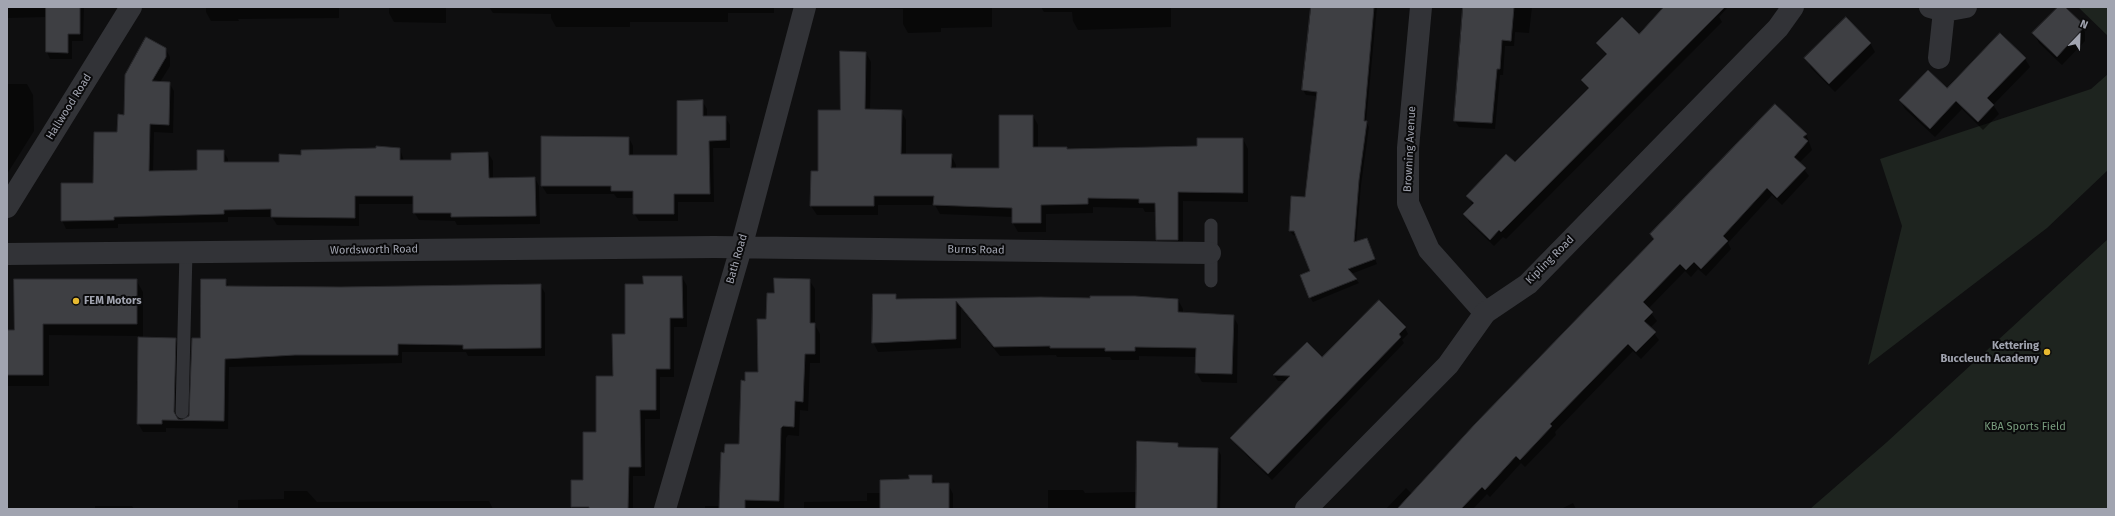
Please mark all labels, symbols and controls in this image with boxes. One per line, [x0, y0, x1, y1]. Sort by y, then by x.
north arrow [2059, 16, 2099, 56]
text: N [2078, 17, 2090, 32]
street label: Hallwood Road [43, 72, 95, 142]
street label: Browning Avenue [1401, 106, 1419, 192]
street label: Bath Road [724, 232, 750, 286]
street label: Kipling Road [1523, 233, 1577, 287]
street label: Wordsworth Road [330, 243, 418, 257]
street label: Burns Road [947, 243, 1005, 257]
place label: FEM Motors [84, 294, 142, 308]
marker: FEM Motors [71, 296, 81, 306]
place label: Kettering Buccleuch Academy [1941, 339, 2039, 365]
marker: Kettering Buccleuch Academy [2042, 347, 2052, 357]
park label: KBA Sports Field [1984, 420, 2066, 434]

